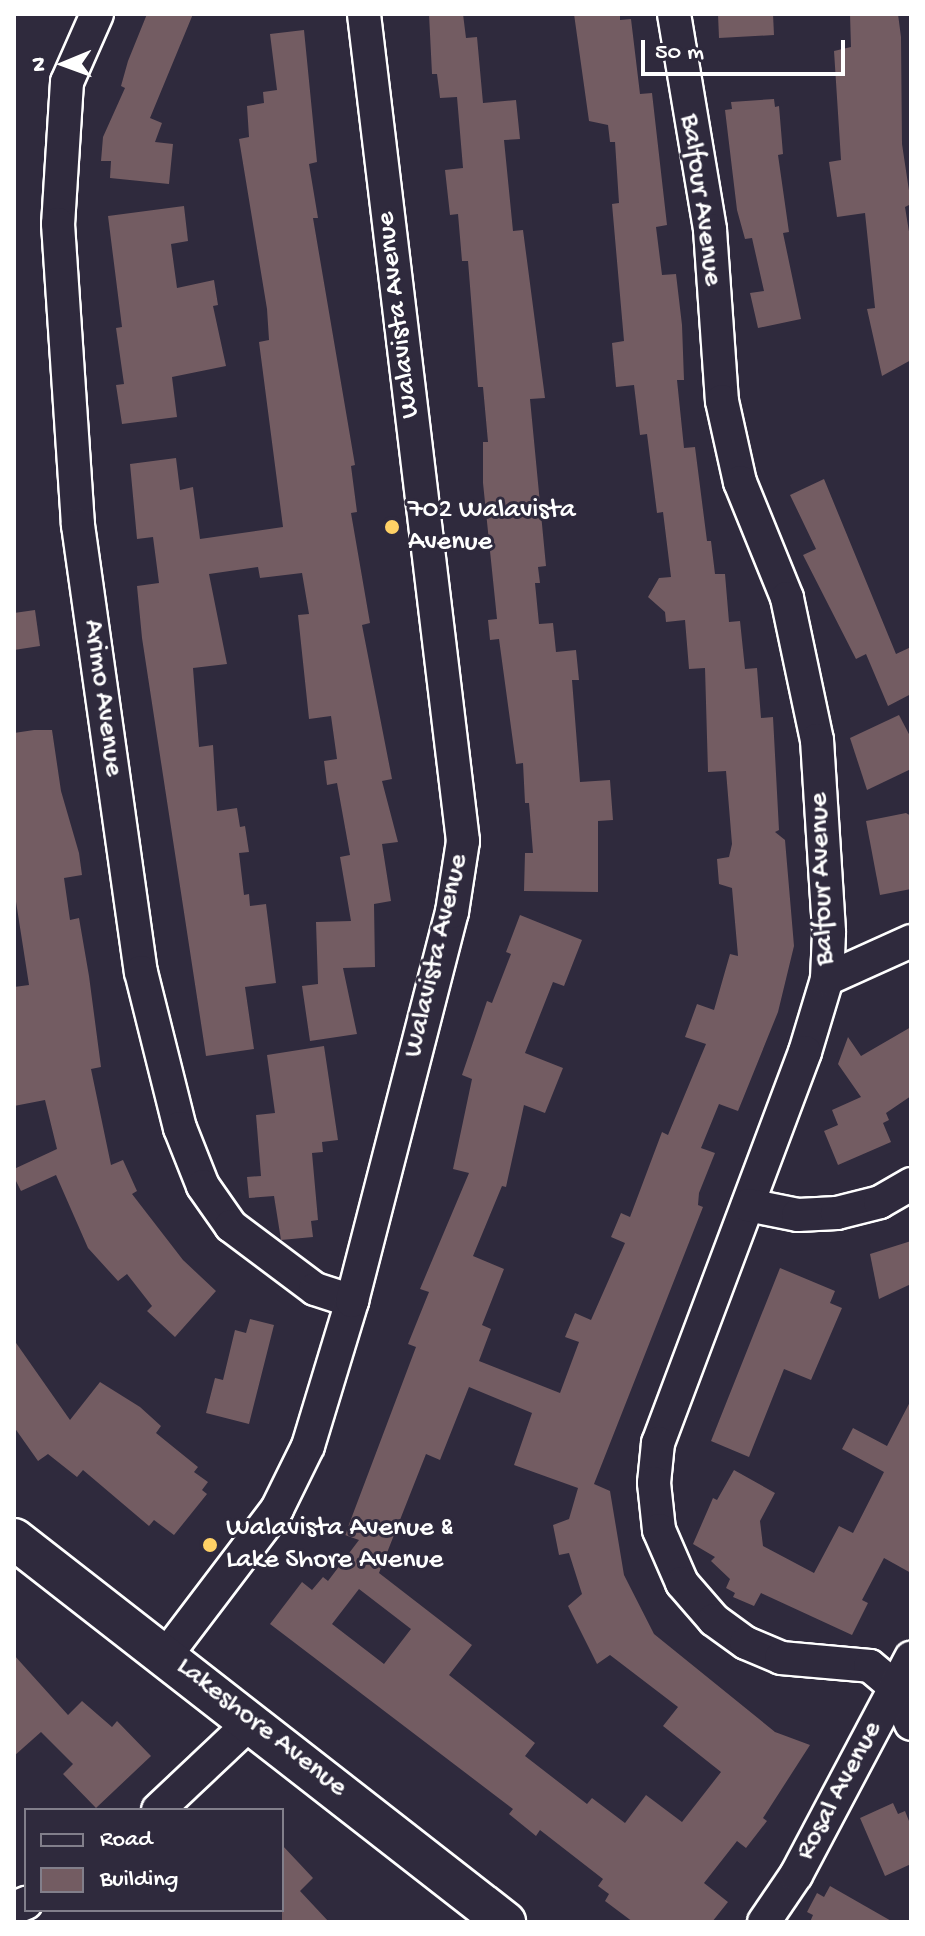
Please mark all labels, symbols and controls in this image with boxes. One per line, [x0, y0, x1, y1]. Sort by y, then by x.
north arrow [24, 24, 104, 104]
scale bar [645, 24, 849, 74]
text: 50 m [655, 39, 704, 68]
text: N [27, 57, 53, 72]
street label: Balfour Avenue [671, 112, 729, 288]
street label: Walavista Avenue [370, 210, 428, 420]
place label: 702 Walavista Avenue [408, 494, 576, 560]
marker: 702 Walavista Avenue [383, 518, 401, 536]
street label: Arimo Avenue [74, 618, 130, 778]
street label: Balfour Avenue [803, 792, 843, 966]
street label: Walavista Avenue [397, 851, 477, 1061]
place label: Walavista Avenue & Lake Shore Avenue [226, 1512, 453, 1578]
marker: Walavista Avenue & Lake Shore Avenue [201, 1536, 219, 1554]
street label: Lakeshore Avenue [169, 1651, 353, 1805]
street label: Rosal Avenue [789, 1716, 891, 1866]
legend [24, 1808, 284, 1912]
text: Road [100, 1826, 152, 1855]
text: Building [100, 1866, 178, 1895]

